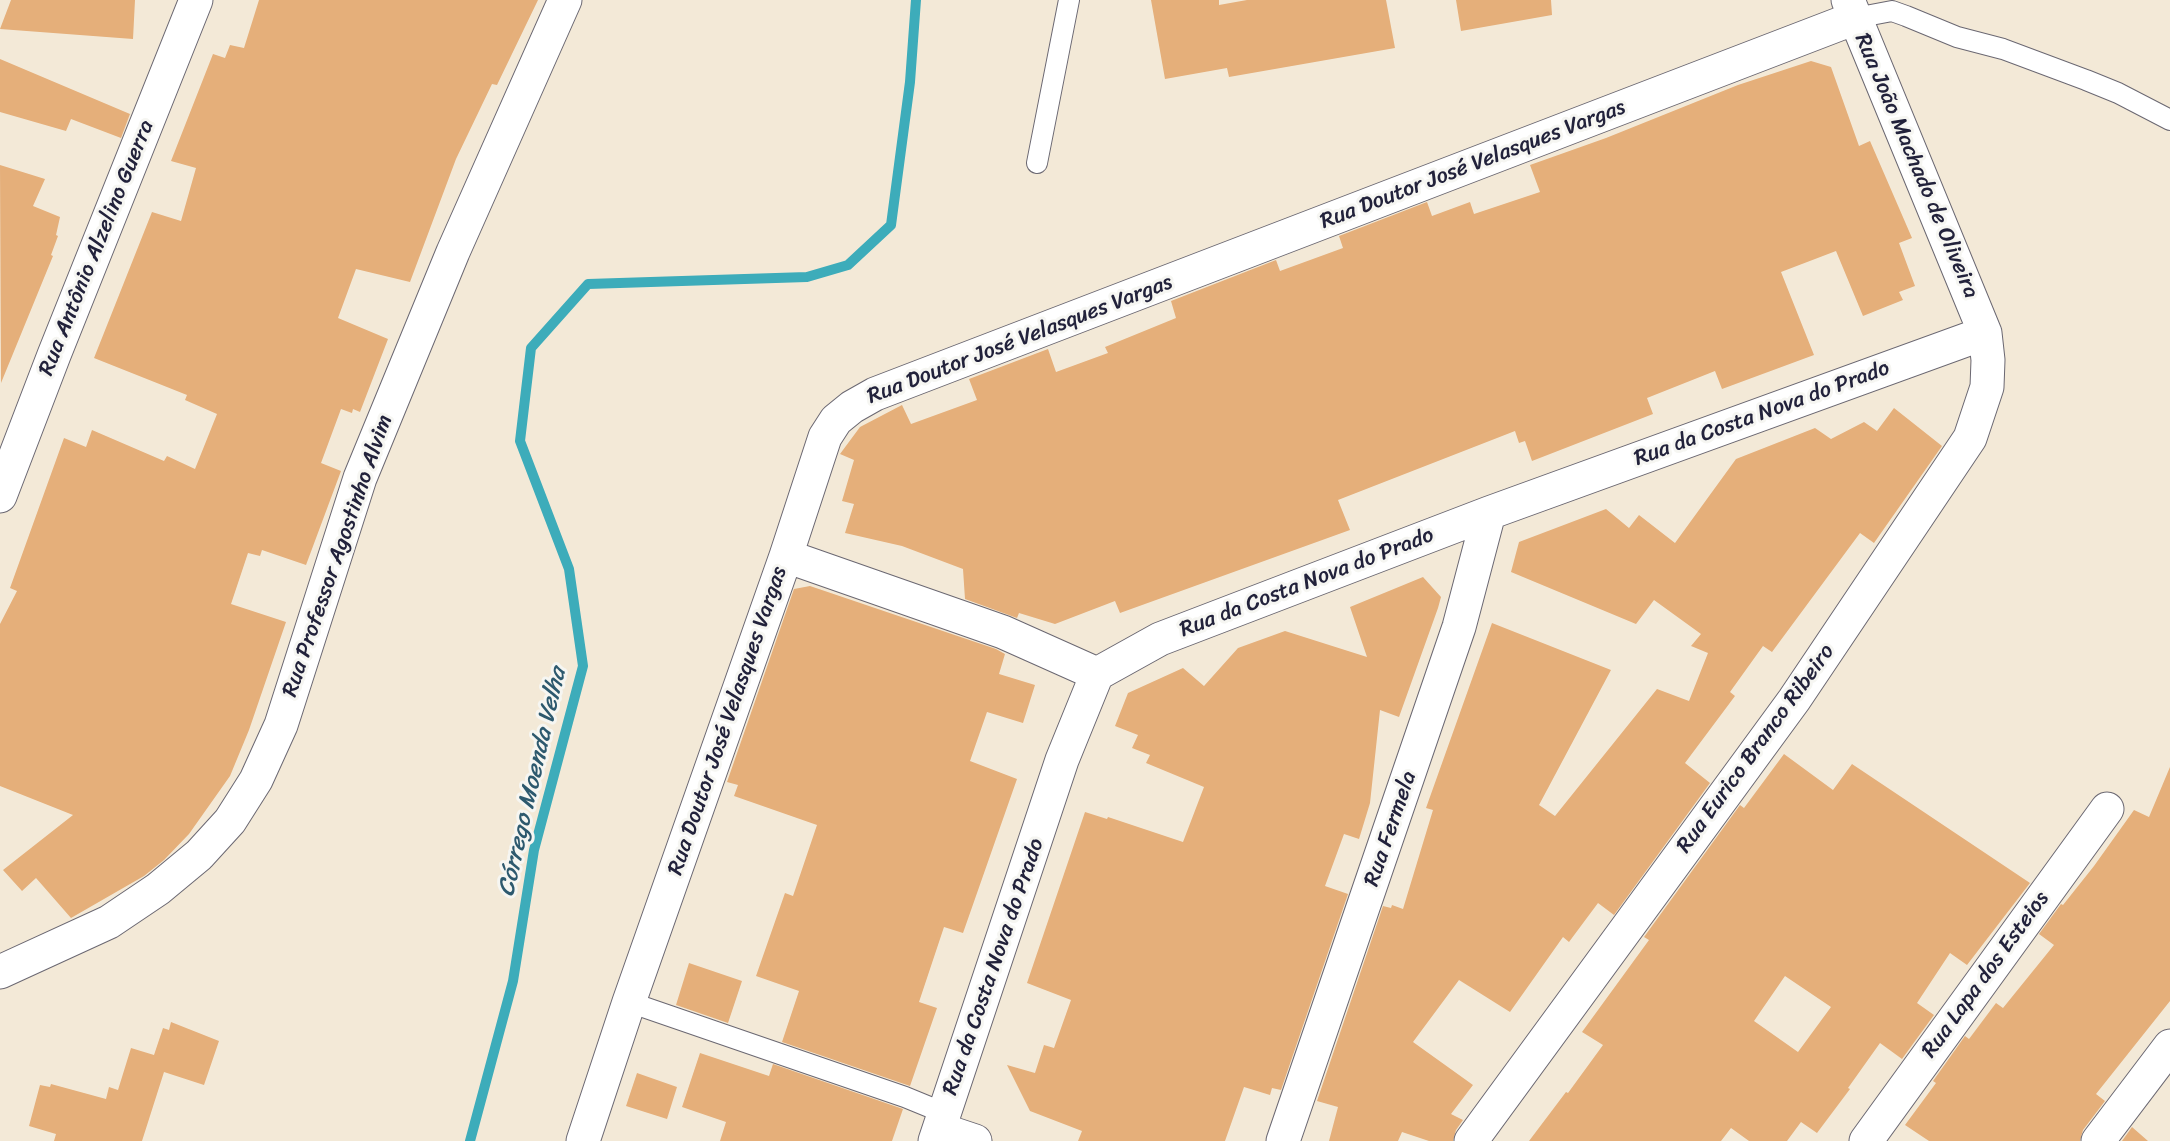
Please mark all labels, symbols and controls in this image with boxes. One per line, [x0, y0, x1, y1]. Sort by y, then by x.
street label: Rua João Machado de Oliveira [1848, 30, 1984, 302]
street label: Rua Doutor José Velasques Vargas [1317, 95, 1629, 235]
street label: Rua Antônio Alzelino Guerra [34, 116, 160, 380]
street label: Rua Doutor José Velasques Vargas [864, 270, 1176, 410]
street label: Rua da Costa Nova do Prado [1631, 355, 1893, 473]
street label: Rua Professor Agostinho Alvim [277, 411, 399, 701]
street label: Rua da Costa Nova do Prado [1176, 522, 1438, 644]
street label: Rua Doutor José Velasques Vargas [663, 563, 793, 879]
street label: Rua Eurico Branco Ribeiro [1671, 640, 1841, 858]
water label: Córrego Moenda Velha [493, 665, 573, 899]
street label: Rua Fermela [1359, 768, 1423, 890]
street label: Rua da Costa Nova do Prado [938, 835, 1050, 1099]
street label: Rua Lapa dos Esteios [1917, 887, 2055, 1063]

